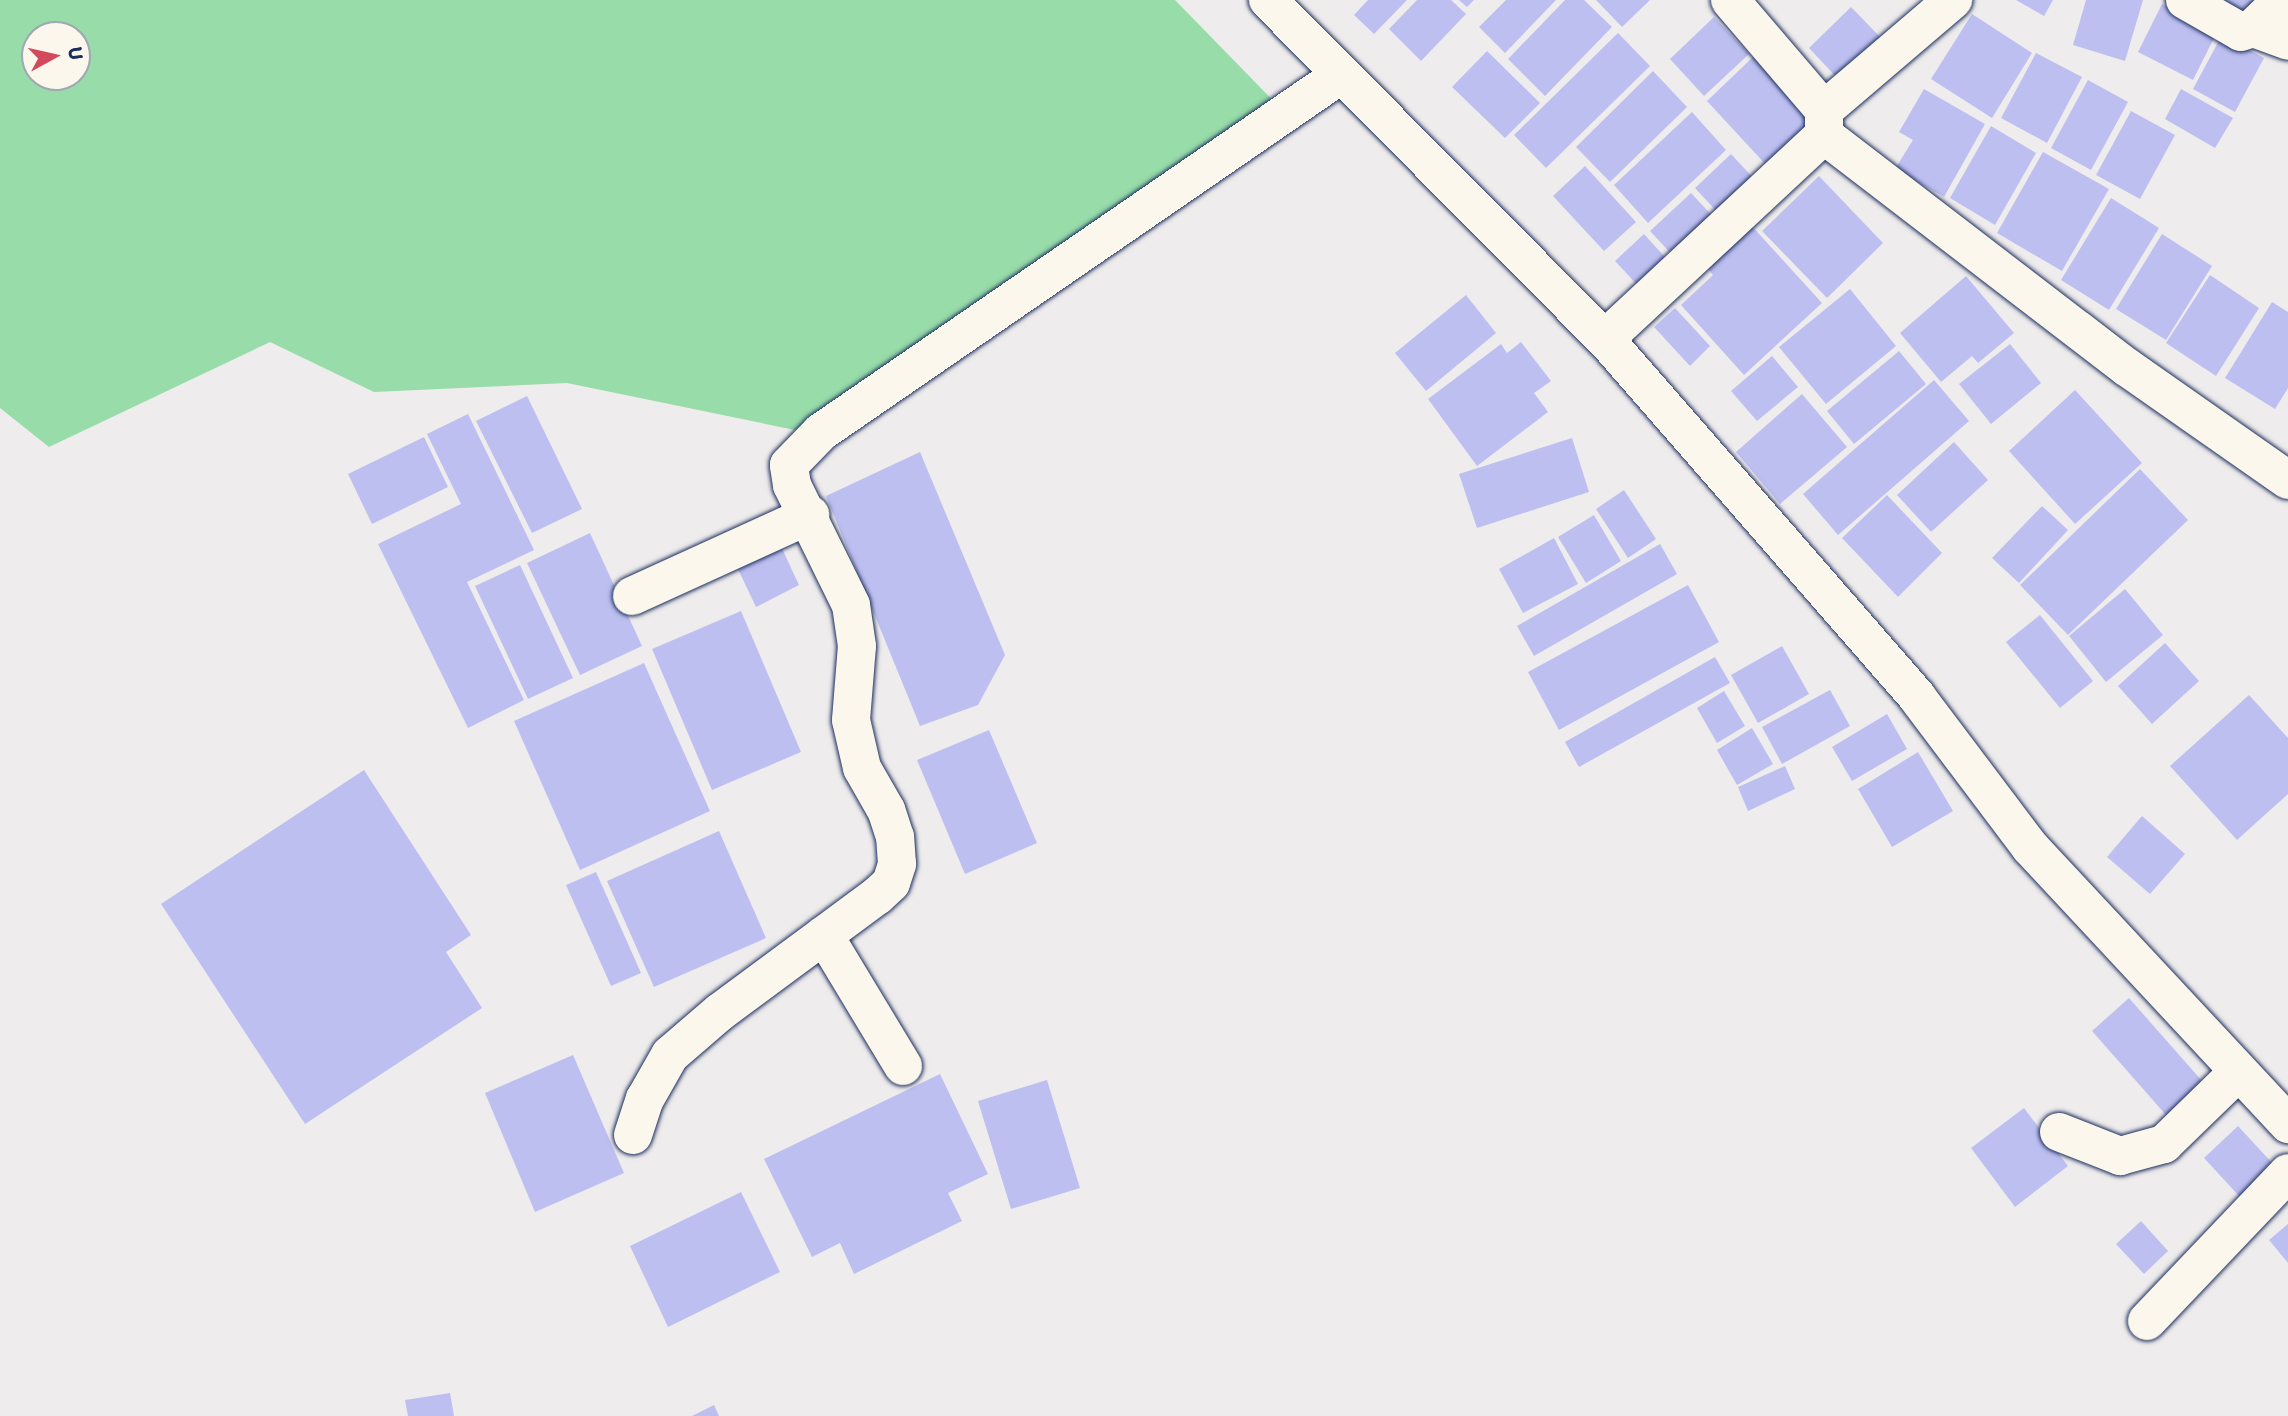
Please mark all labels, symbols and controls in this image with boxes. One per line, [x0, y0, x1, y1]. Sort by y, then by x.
north arrow [21, 21, 91, 91]
text: U [62, 45, 89, 61]

